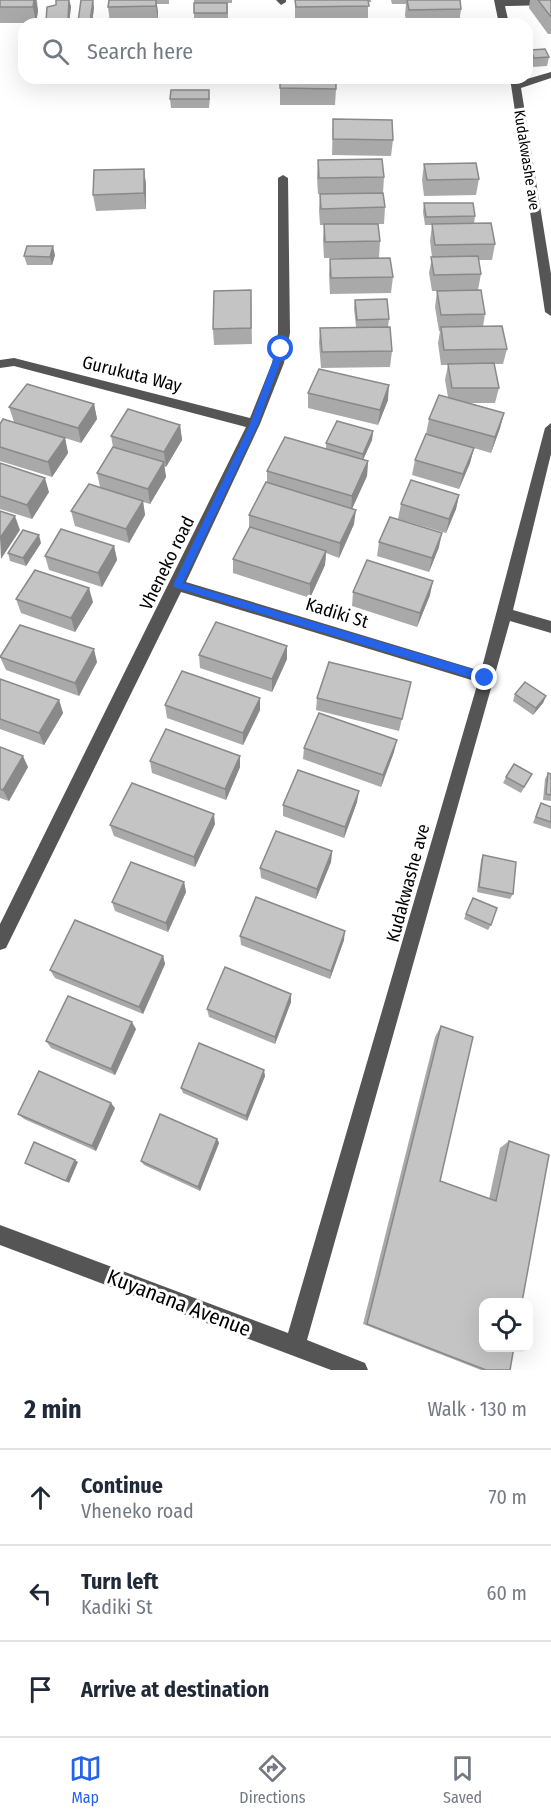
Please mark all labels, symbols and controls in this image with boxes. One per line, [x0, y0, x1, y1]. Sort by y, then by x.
search box [18, 18, 533, 84]
icon: search [39, 35, 72, 68]
text: Search here [87, 38, 193, 65]
street label: Kudakwashe ave [510, 109, 544, 211]
route start [267, 335, 293, 361]
street label: Gurukuta Way [80, 351, 184, 397]
street label: Vheneko road [135, 513, 199, 613]
street label: Kadiki St [303, 593, 371, 633]
route end [471, 664, 497, 690]
street label: Kudakwashe ave [382, 821, 434, 945]
street label: Kuyanana Avenue [103, 1264, 255, 1342]
map controls [479, 1298, 533, 1352]
button: locate [479, 1298, 533, 1352]
text: 2 min [24, 1394, 82, 1425]
text: Walk · 130 m [427, 1397, 527, 1421]
text: Continue [81, 1472, 163, 1499]
icon: ahead [24, 1481, 57, 1514]
text: 70 m [489, 1485, 527, 1509]
text: Vheneko road [81, 1499, 194, 1523]
text: Turn left [81, 1568, 159, 1595]
icon: left [24, 1577, 57, 1610]
text: 60 m [487, 1581, 527, 1605]
text: Kadiki St [81, 1595, 153, 1619]
icon: arrive [24, 1673, 57, 1706]
text: Arrive at destination [81, 1676, 269, 1703]
tab: Map [69, 1752, 102, 1807]
tab: Directions [239, 1752, 306, 1807]
tab: Saved [443, 1752, 482, 1807]

